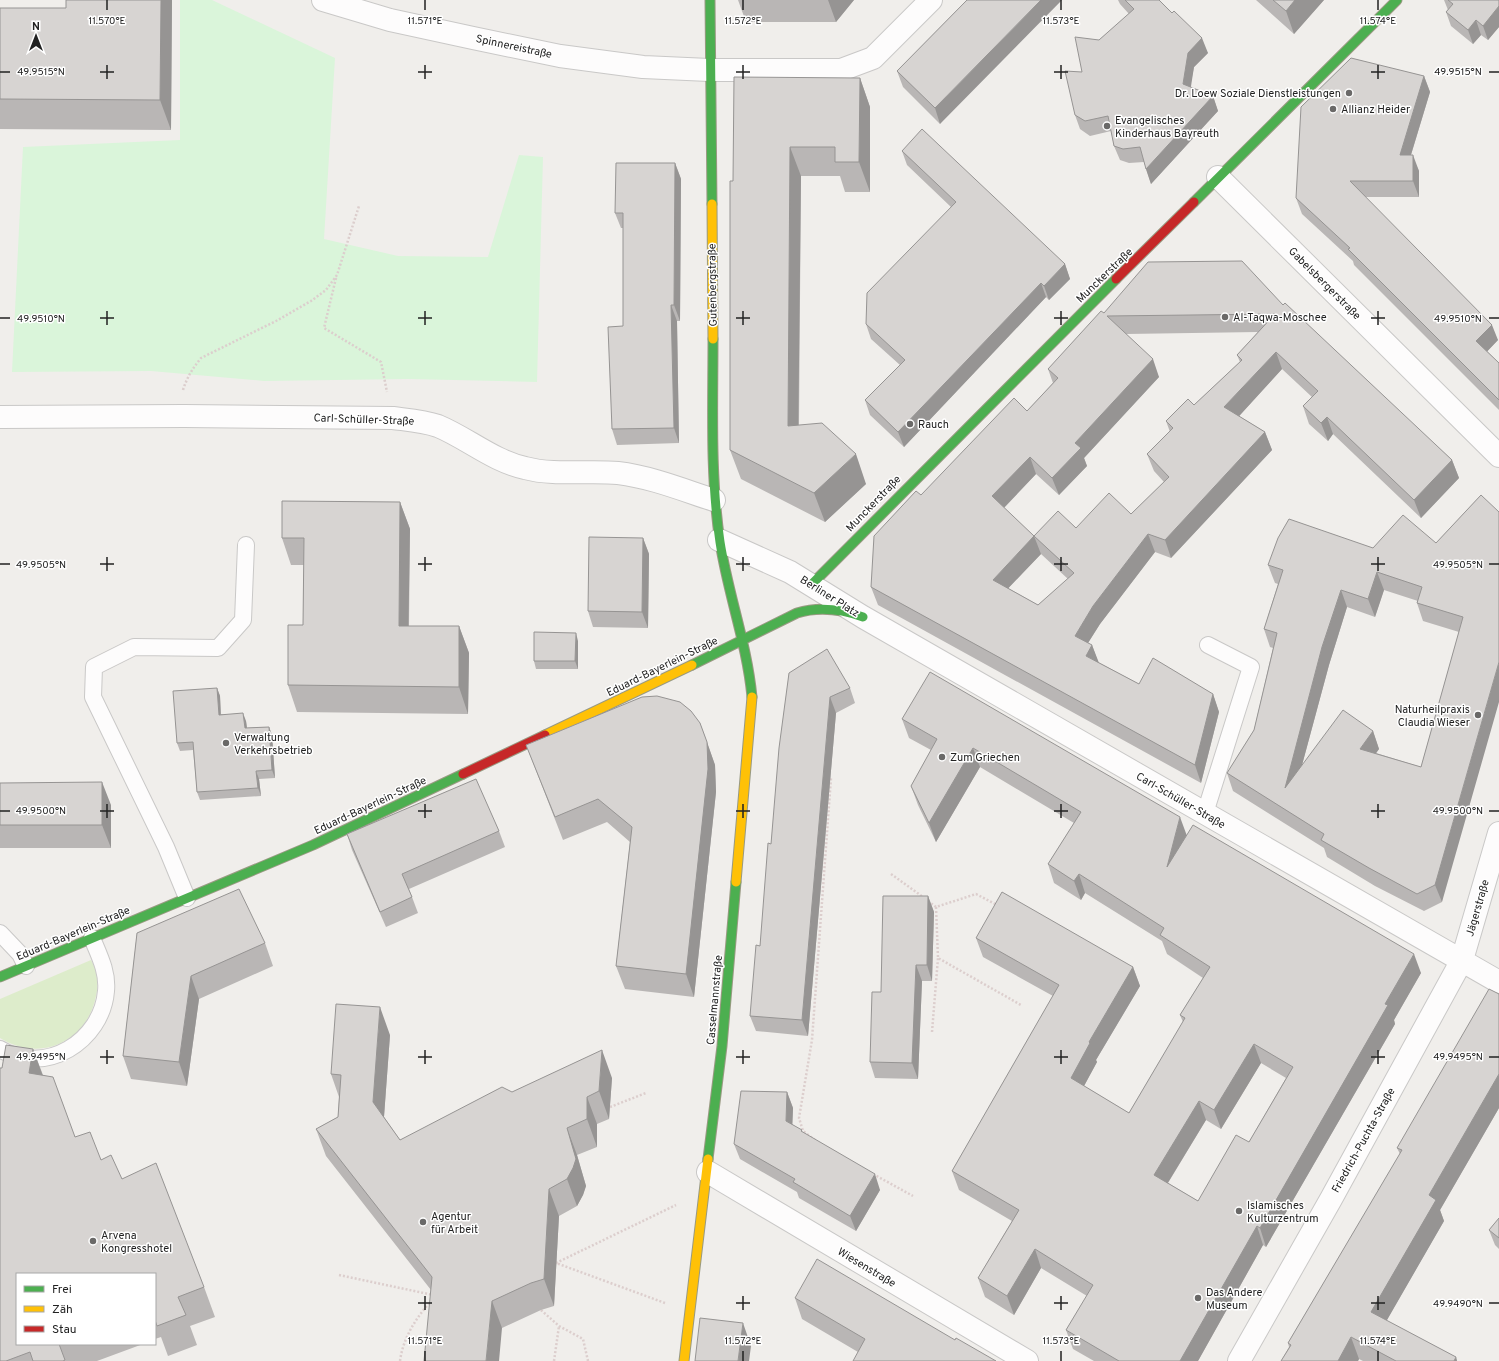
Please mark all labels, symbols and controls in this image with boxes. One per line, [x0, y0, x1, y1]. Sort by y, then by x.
text: 11.570°E [88, 15, 126, 28]
text: 11.571°E [408, 15, 442, 28]
text: 11.572°E [724, 15, 762, 28]
text: 11.573°E [1043, 15, 1079, 28]
text: 11.574°E [1360, 15, 1396, 28]
north arrow [16, 16, 56, 56]
text: N [32, 20, 40, 34]
street label: Spinnereistraße [474, 32, 553, 62]
text: 49.9515°N [17, 66, 65, 79]
text: 49.9515°N [1434, 66, 1482, 79]
place label: Dr. Loew Soziale Dienstleistungen [1175, 87, 1341, 101]
marker: Dr. Loew Soziale Dienstleistungen [1344, 88, 1354, 98]
place label: Allianz Heider [1341, 103, 1411, 117]
marker: Allianz Heider [1328, 104, 1338, 114]
place label: Evangelisches Kinderhaus Bayreuth [1115, 114, 1219, 141]
marker: Evangelisches Kinderhaus Bayreuth [1102, 121, 1112, 131]
street label: Gutenbergstraße [705, 243, 721, 327]
street label: Gabelsbergerstraße [1285, 244, 1364, 323]
street label: Munckerstraße [1073, 245, 1136, 306]
place label: Al-Taqwa-Moschee [1233, 311, 1327, 325]
marker: Al-Taqwa-Moschee [1220, 312, 1230, 322]
text: 49.9510°N [17, 313, 65, 326]
text: 49.9510°N [1434, 313, 1482, 326]
street label: Carl-Schüller-Straße [313, 411, 415, 429]
place label: Rauch [918, 418, 949, 432]
marker: Rauch [905, 419, 915, 429]
street label: Munckerstraße [843, 472, 904, 535]
text: 49.9505°N [16, 559, 66, 572]
text: 49.9505°N [1433, 559, 1483, 572]
street label: Berliner Platz [797, 573, 862, 621]
street label: Eduard-Bayerlein-Straße [604, 634, 720, 700]
place label: Naturheilpraxis Claudia Wieser [1395, 703, 1471, 730]
marker: Naturheilpraxis Claudia Wieser [1473, 710, 1483, 720]
place label: Verwaltung Verkehrsbetrieb [234, 731, 312, 758]
marker: Verwaltung Verkehrsbetrieb [221, 738, 231, 748]
place label: Zum Griechen [950, 751, 1020, 765]
marker: Zum Griechen [937, 752, 947, 762]
street label: Carl-Schüller-Straße [1133, 770, 1228, 832]
street label: Eduard-Bayerlein-Straße [312, 774, 429, 838]
text: 49.9500°N [16, 805, 66, 818]
text: 49.9500°N [1433, 805, 1483, 818]
street label: Jägerstraße [1463, 878, 1493, 938]
street label: Eduard-Bayerlein-Straße [14, 904, 132, 964]
street label: Casselmannstraße [704, 954, 726, 1046]
text: 49.9495°N [16, 1051, 66, 1064]
text: 49.9495°N [1433, 1051, 1483, 1064]
street label: Friedrich-Puchta-Straße [1329, 1085, 1399, 1196]
place label: Islamisches Kulturzentrum [1247, 1199, 1319, 1226]
marker: Islamisches Kulturzentrum [1234, 1206, 1244, 1216]
place label: Agentur für Arbeit [431, 1210, 478, 1237]
marker: Agentur für Arbeit [418, 1217, 428, 1227]
place label: Arvena Kongresshotel [101, 1229, 172, 1256]
marker: Arvena Kongresshotel [88, 1236, 98, 1246]
street label: Wiesenstraße [835, 1245, 898, 1291]
legend [16, 1273, 156, 1345]
text: Frei [52, 1282, 72, 1298]
place label: Das Andere Museum [1206, 1286, 1262, 1313]
marker: Das Andere Museum [1193, 1293, 1203, 1303]
text: 49.9490°N [1433, 1298, 1483, 1311]
text: Zäh [52, 1302, 73, 1318]
text: Stau [52, 1322, 77, 1338]
text: 11.571°E [408, 1335, 442, 1348]
text: 11.572°E [724, 1335, 762, 1348]
text: 11.573°E [1043, 1335, 1079, 1348]
text: 11.574°E [1360, 1335, 1396, 1348]

